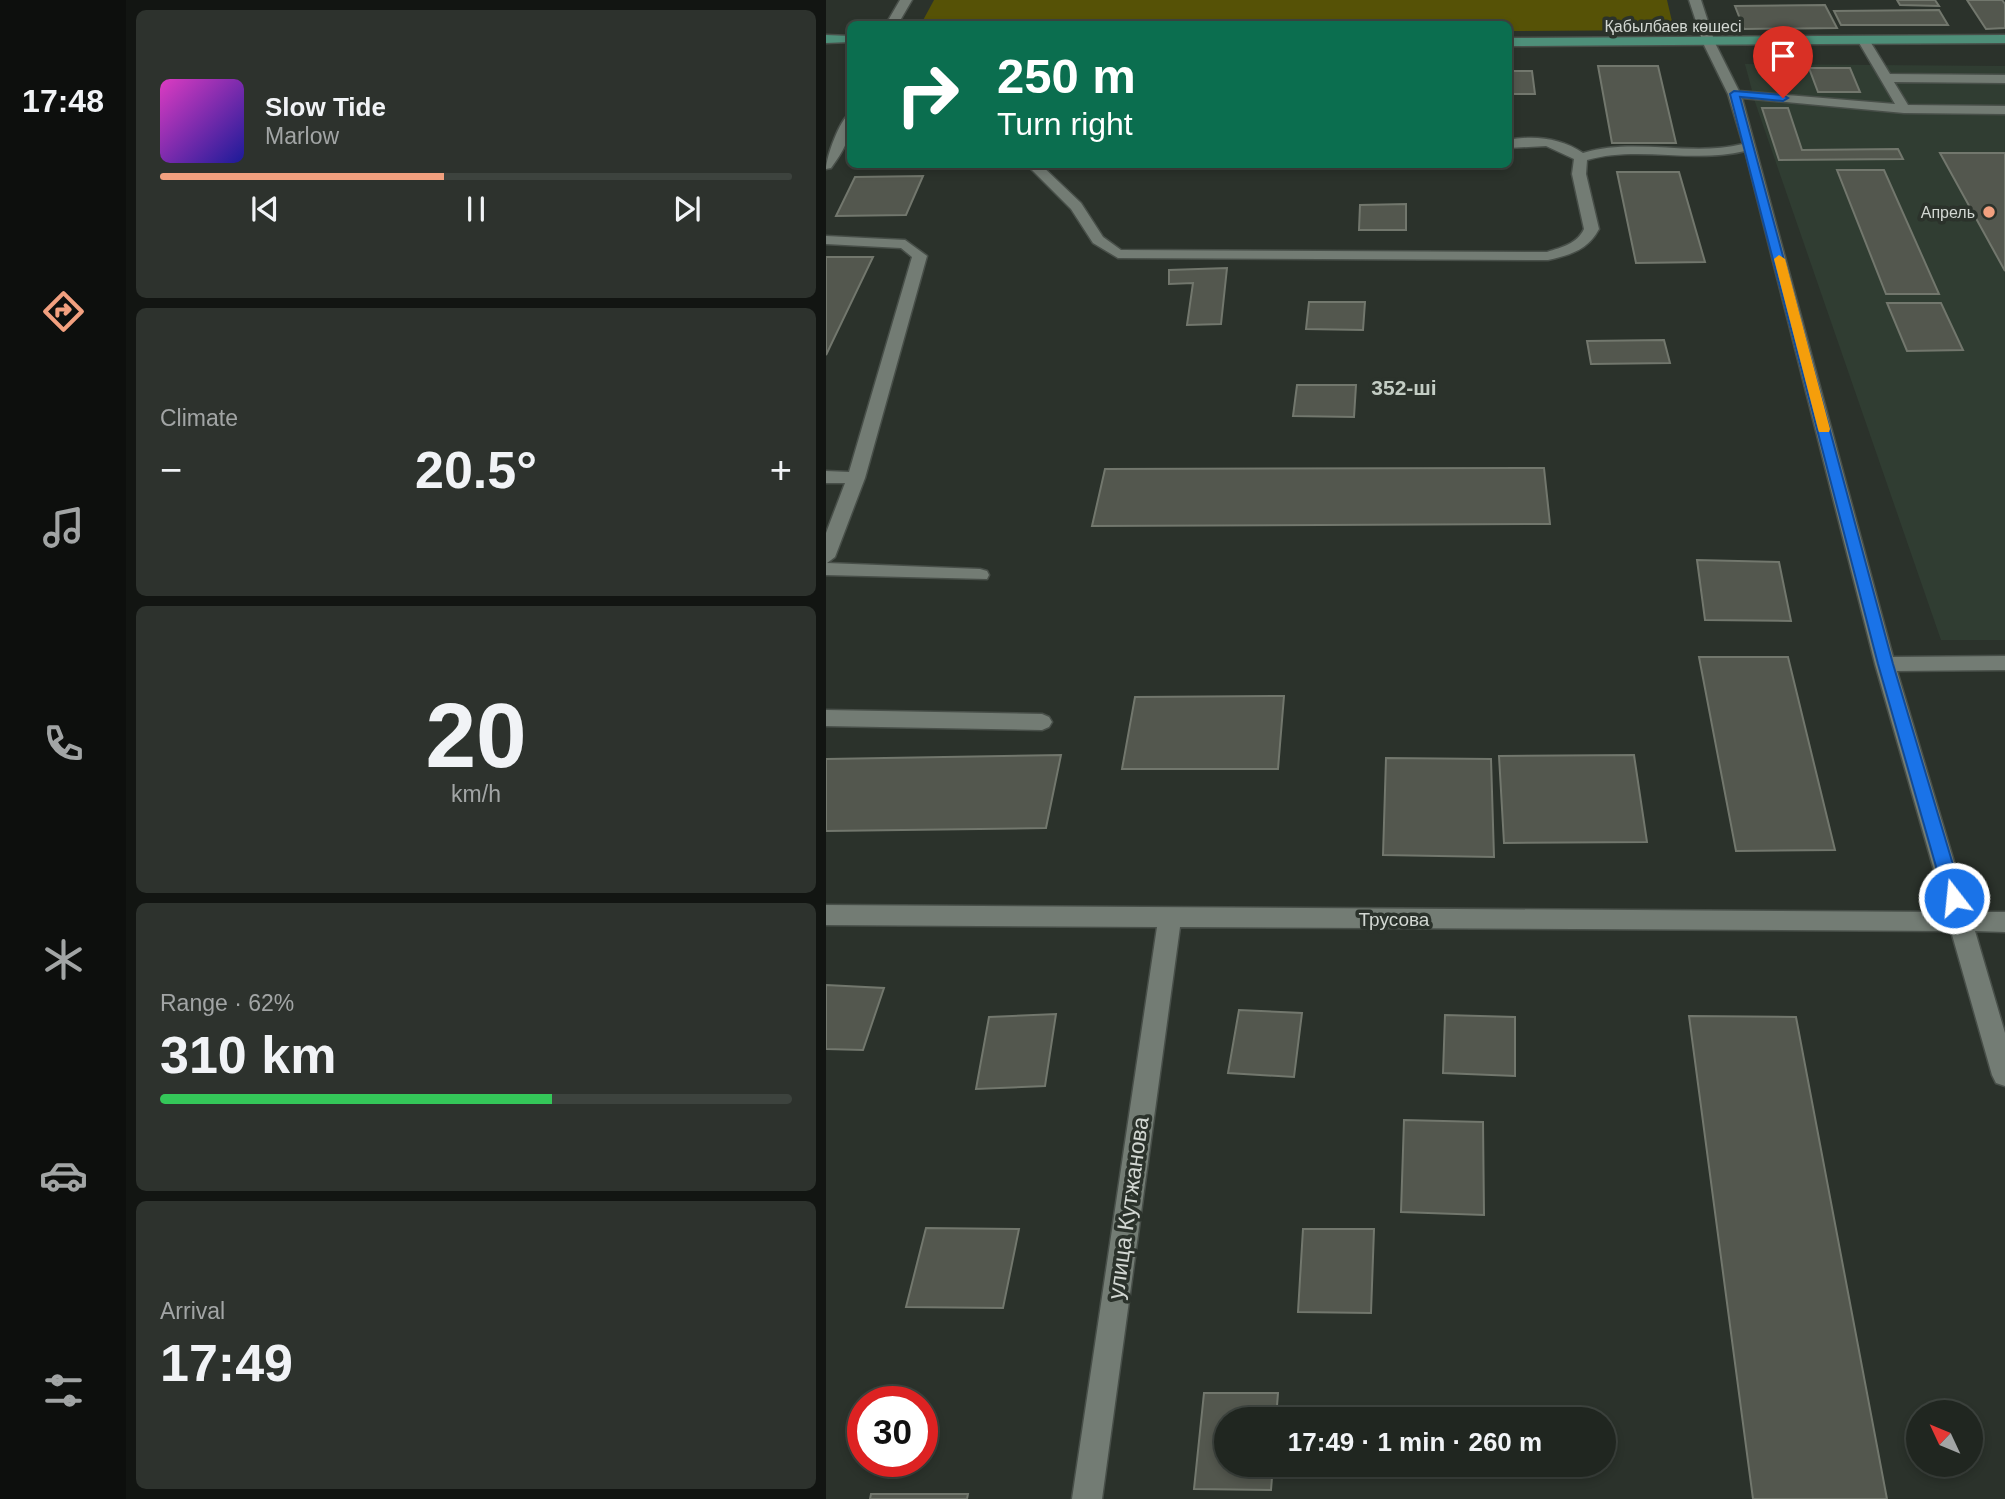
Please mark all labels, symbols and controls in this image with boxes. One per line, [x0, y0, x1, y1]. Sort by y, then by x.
street label: Қабылбаев көшесі [1605, 18, 1741, 35]
pin [1753, 26, 1813, 98]
icon: arrive [1764, 37, 1802, 75]
icon: right [882, 49, 973, 140]
text: 250 m [997, 49, 1136, 103]
text: 17:48 [22, 83, 104, 119]
text: Slow Tide [265, 92, 386, 122]
text: Turn right [997, 106, 1133, 142]
text: Marlow [265, 123, 339, 149]
icon: previous [246, 190, 284, 228]
icon: pause [457, 190, 495, 228]
icon: next [668, 190, 706, 228]
place label: Апрель [1921, 204, 1975, 221]
marker: Апрель [1981, 204, 1997, 220]
icon: directions [39, 287, 88, 336]
district label: 352-ші [1371, 376, 1437, 399]
text: Climate [160, 405, 238, 431]
text: 20.5° [415, 441, 537, 499]
text: − [160, 449, 182, 491]
text: + [770, 449, 792, 491]
icon: music [39, 503, 88, 552]
text: 20 [425, 685, 527, 786]
icon: phone [39, 719, 88, 768]
text: km/h [451, 781, 501, 807]
position arrow [1917, 861, 1991, 935]
street label: Трусова [1359, 909, 1430, 930]
icon: climate [39, 935, 88, 984]
text: Range · 62% [160, 990, 294, 1016]
text: 310 km [160, 1026, 336, 1084]
street label: улица Кутжанова [1102, 1115, 1154, 1301]
icon: car [39, 1151, 88, 1200]
text: Arrival [160, 1298, 225, 1324]
text: 17:49 [160, 1334, 293, 1392]
icon: filters [39, 1366, 88, 1415]
speed limit sign: 30 [847, 1386, 938, 1477]
north arrow [1906, 1400, 1983, 1477]
map controls [1906, 1400, 1983, 1477]
text: 17:49 · 1 min · 260 m [1288, 1427, 1542, 1457]

